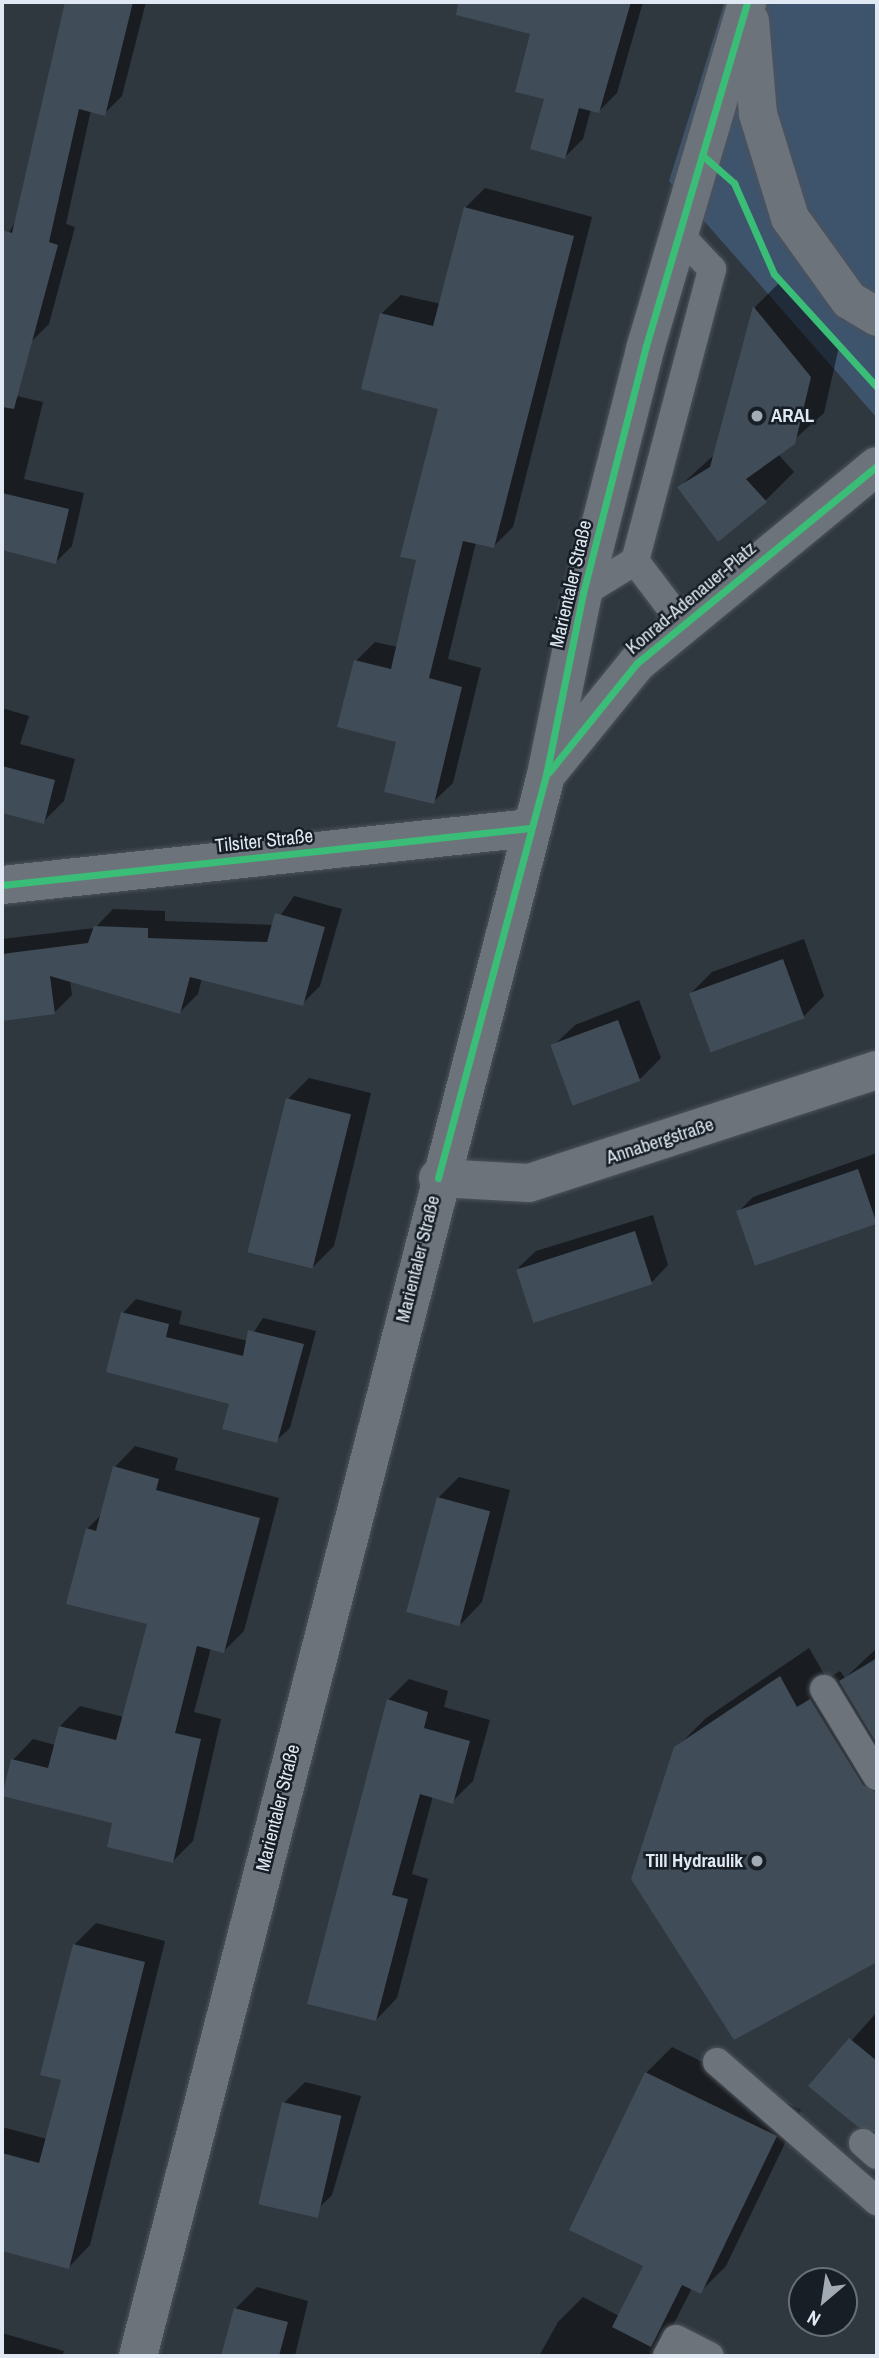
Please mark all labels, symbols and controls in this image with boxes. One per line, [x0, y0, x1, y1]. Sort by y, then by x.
place label: ARAL [771, 405, 814, 427]
marker: ARAL [749, 408, 765, 424]
street label: Marientaler Straße [545, 518, 597, 650]
street label: Konrad-Adenauer-Platz [621, 537, 761, 659]
street label: Tilsiter Straße [214, 825, 314, 857]
street label: Annabergstraße [603, 1113, 717, 1169]
street label: Marientaler Straße [391, 1193, 445, 1325]
street label: Marientaler Straße [251, 1742, 305, 1874]
place label: Till Hydraulik [645, 1850, 743, 1872]
marker: Till Hydraulik [749, 1853, 765, 1869]
north arrow [788, 2267, 858, 2337]
text: N [803, 2305, 825, 2333]

